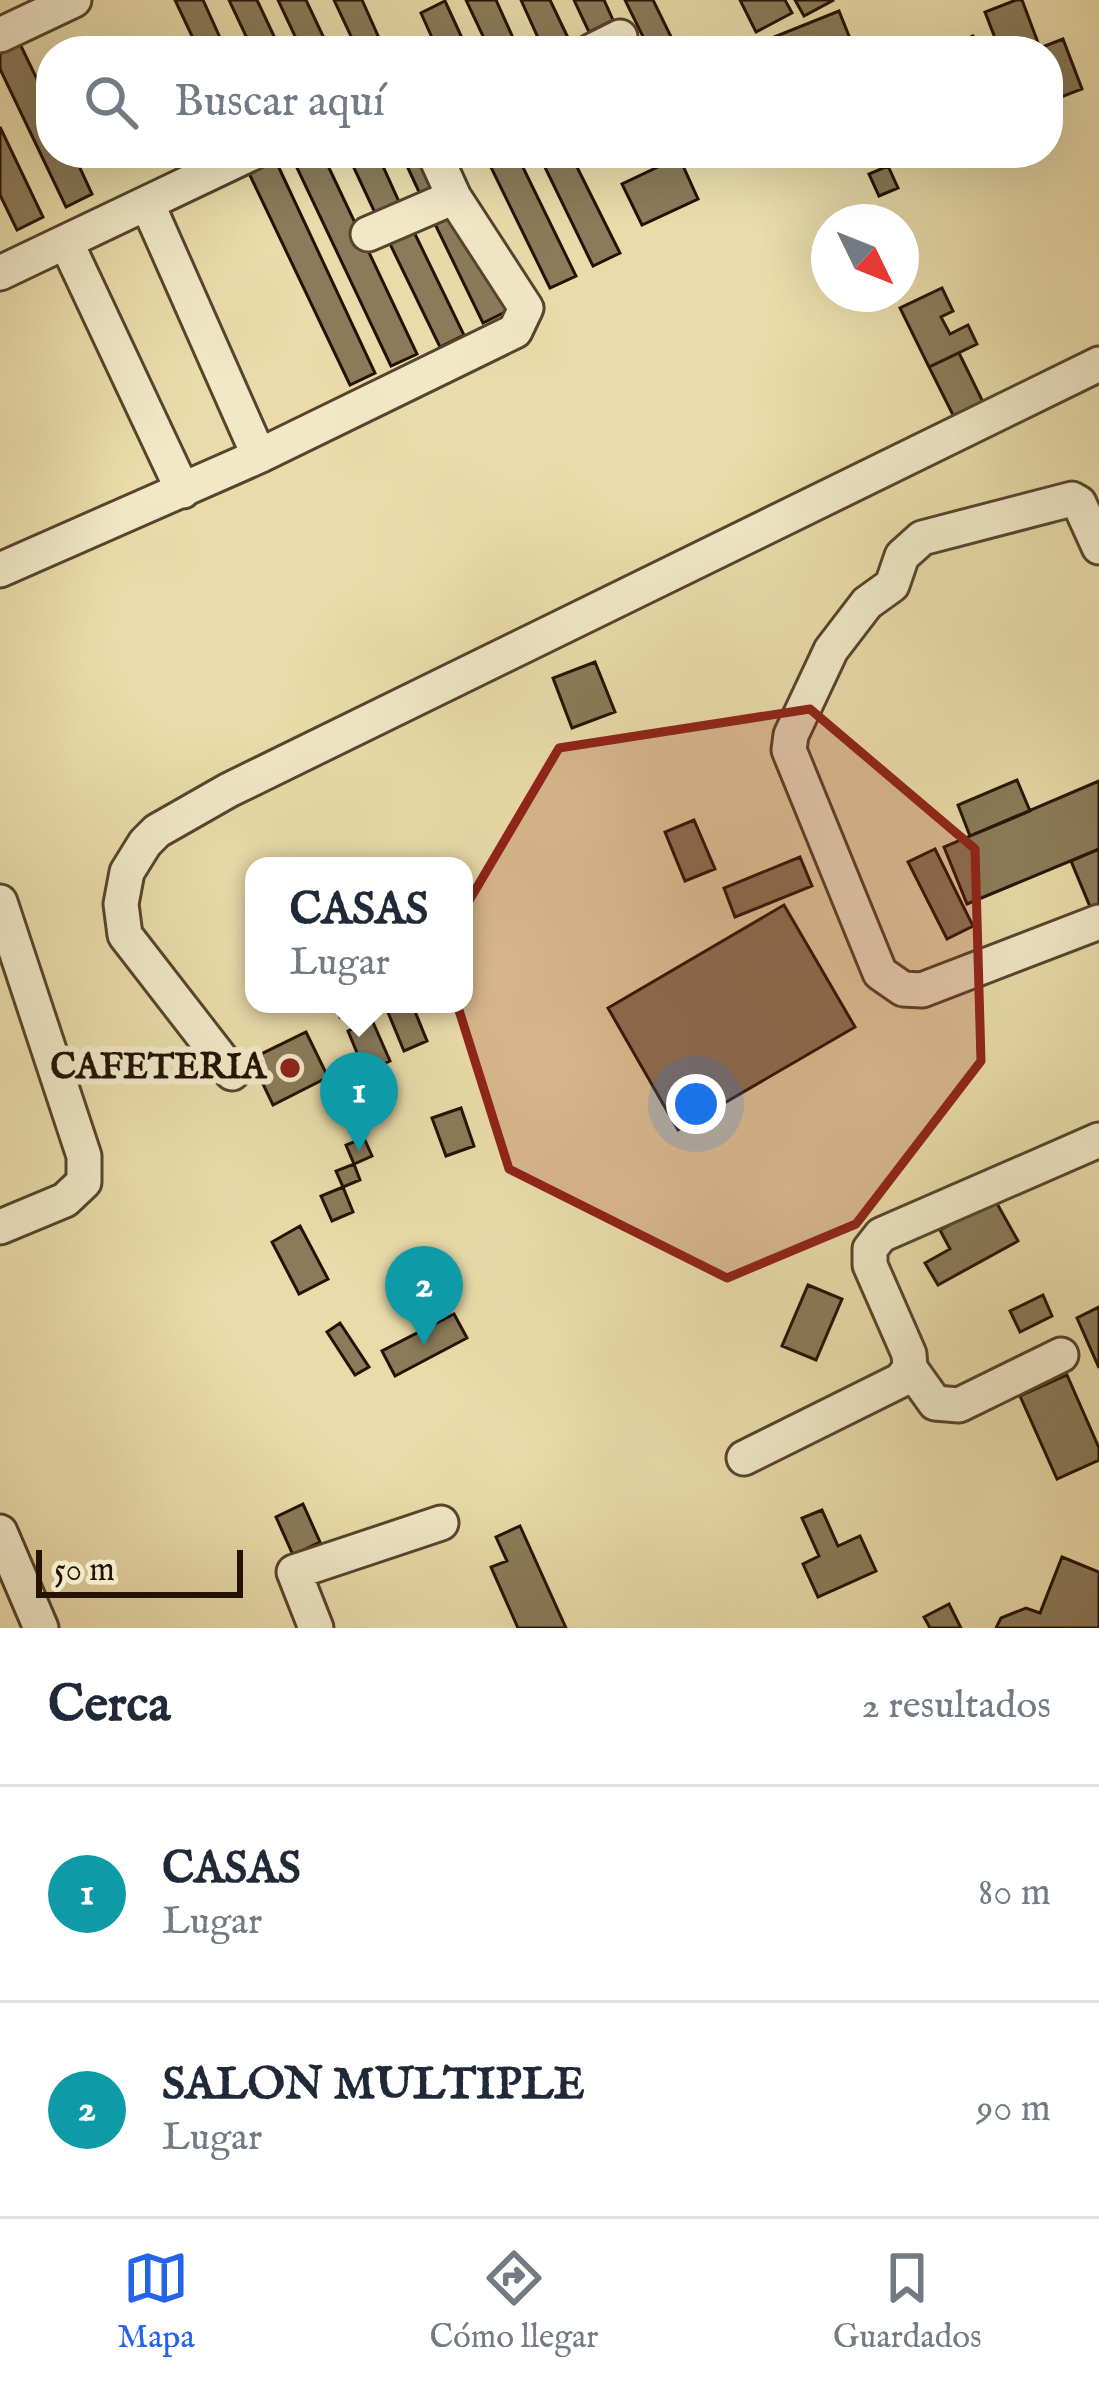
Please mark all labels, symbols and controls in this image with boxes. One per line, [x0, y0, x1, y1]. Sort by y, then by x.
search box [36, 36, 1063, 168]
icon: search [78, 69, 144, 135]
text: Buscar aquí [174, 74, 385, 131]
north arrow [811, 204, 919, 312]
popup [245, 857, 473, 1013]
text: CASAS [290, 882, 428, 939]
text: Lugar [290, 939, 390, 988]
place label: CAFETERIA [50, 1045, 268, 1091]
pin: 1 [320, 1052, 398, 1151]
marker: CAFETERIA [277, 1055, 303, 1081]
your location [666, 1074, 726, 1134]
pin: 2 [385, 1246, 463, 1345]
scale bar [36, 1544, 243, 1597]
text: 50 m [54, 1550, 115, 1592]
text: Cerca [48, 1674, 171, 1739]
text: 2 resultados [862, 1682, 1051, 1731]
text: CASAS [162, 1841, 301, 1898]
text: 1 [80, 1869, 94, 1918]
text: 80 m [978, 1869, 1051, 1918]
text: Lugar [162, 1898, 262, 1947]
text: SALON MULTIPLE [162, 2057, 585, 2114]
text: 2 [78, 2085, 96, 2134]
text: 90 m [976, 2085, 1051, 2134]
text: Lugar [162, 2114, 262, 2163]
tab: Mapa [117, 2245, 195, 2359]
tab: Cómo llegar [429, 2245, 598, 2359]
tab: Guardados [833, 2245, 982, 2359]

